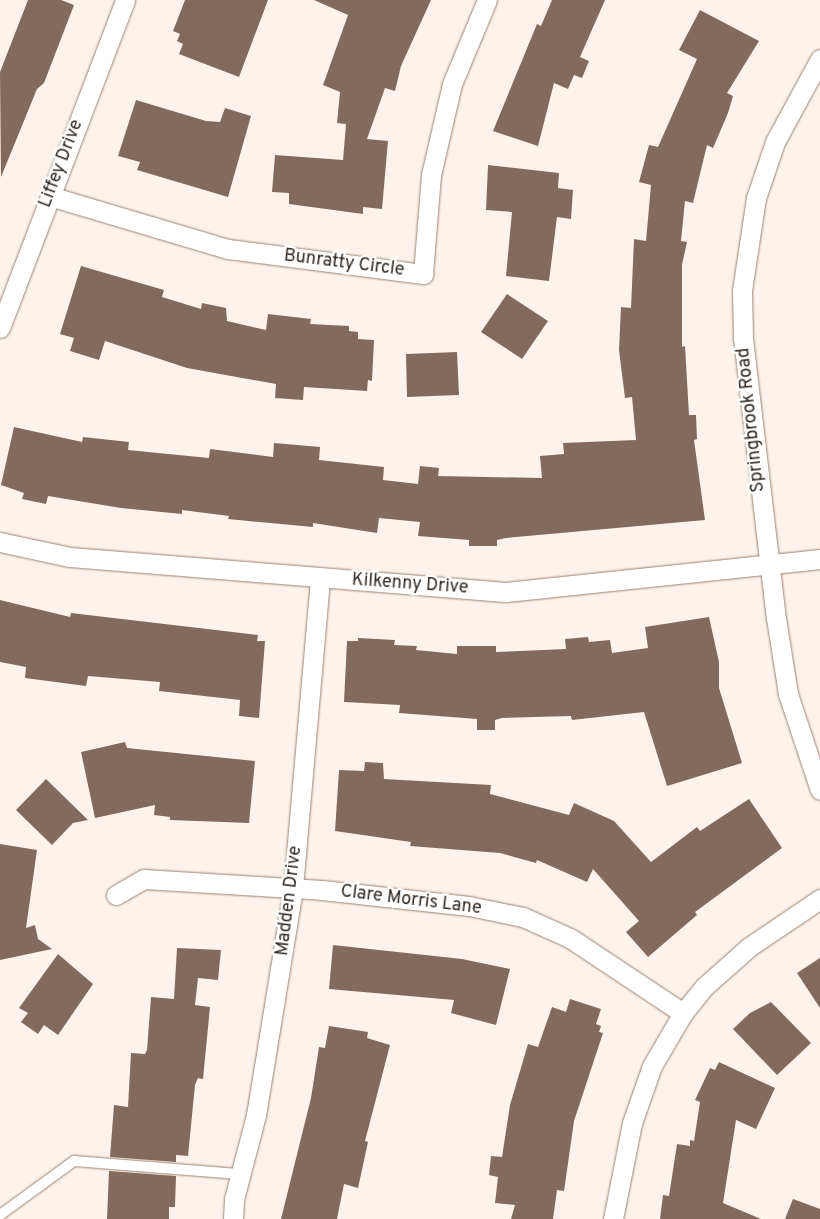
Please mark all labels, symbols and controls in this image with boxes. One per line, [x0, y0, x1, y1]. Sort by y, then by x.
street label: Liffey Drive [35, 117, 89, 211]
street label: Bunratty Circle [283, 246, 405, 282]
street label: Springbrook Road [734, 347, 770, 493]
street label: Kilkenny Drive [351, 570, 469, 600]
street label: Madden Drive [273, 845, 307, 957]
street label: Clare Morris Lane [339, 882, 483, 920]

